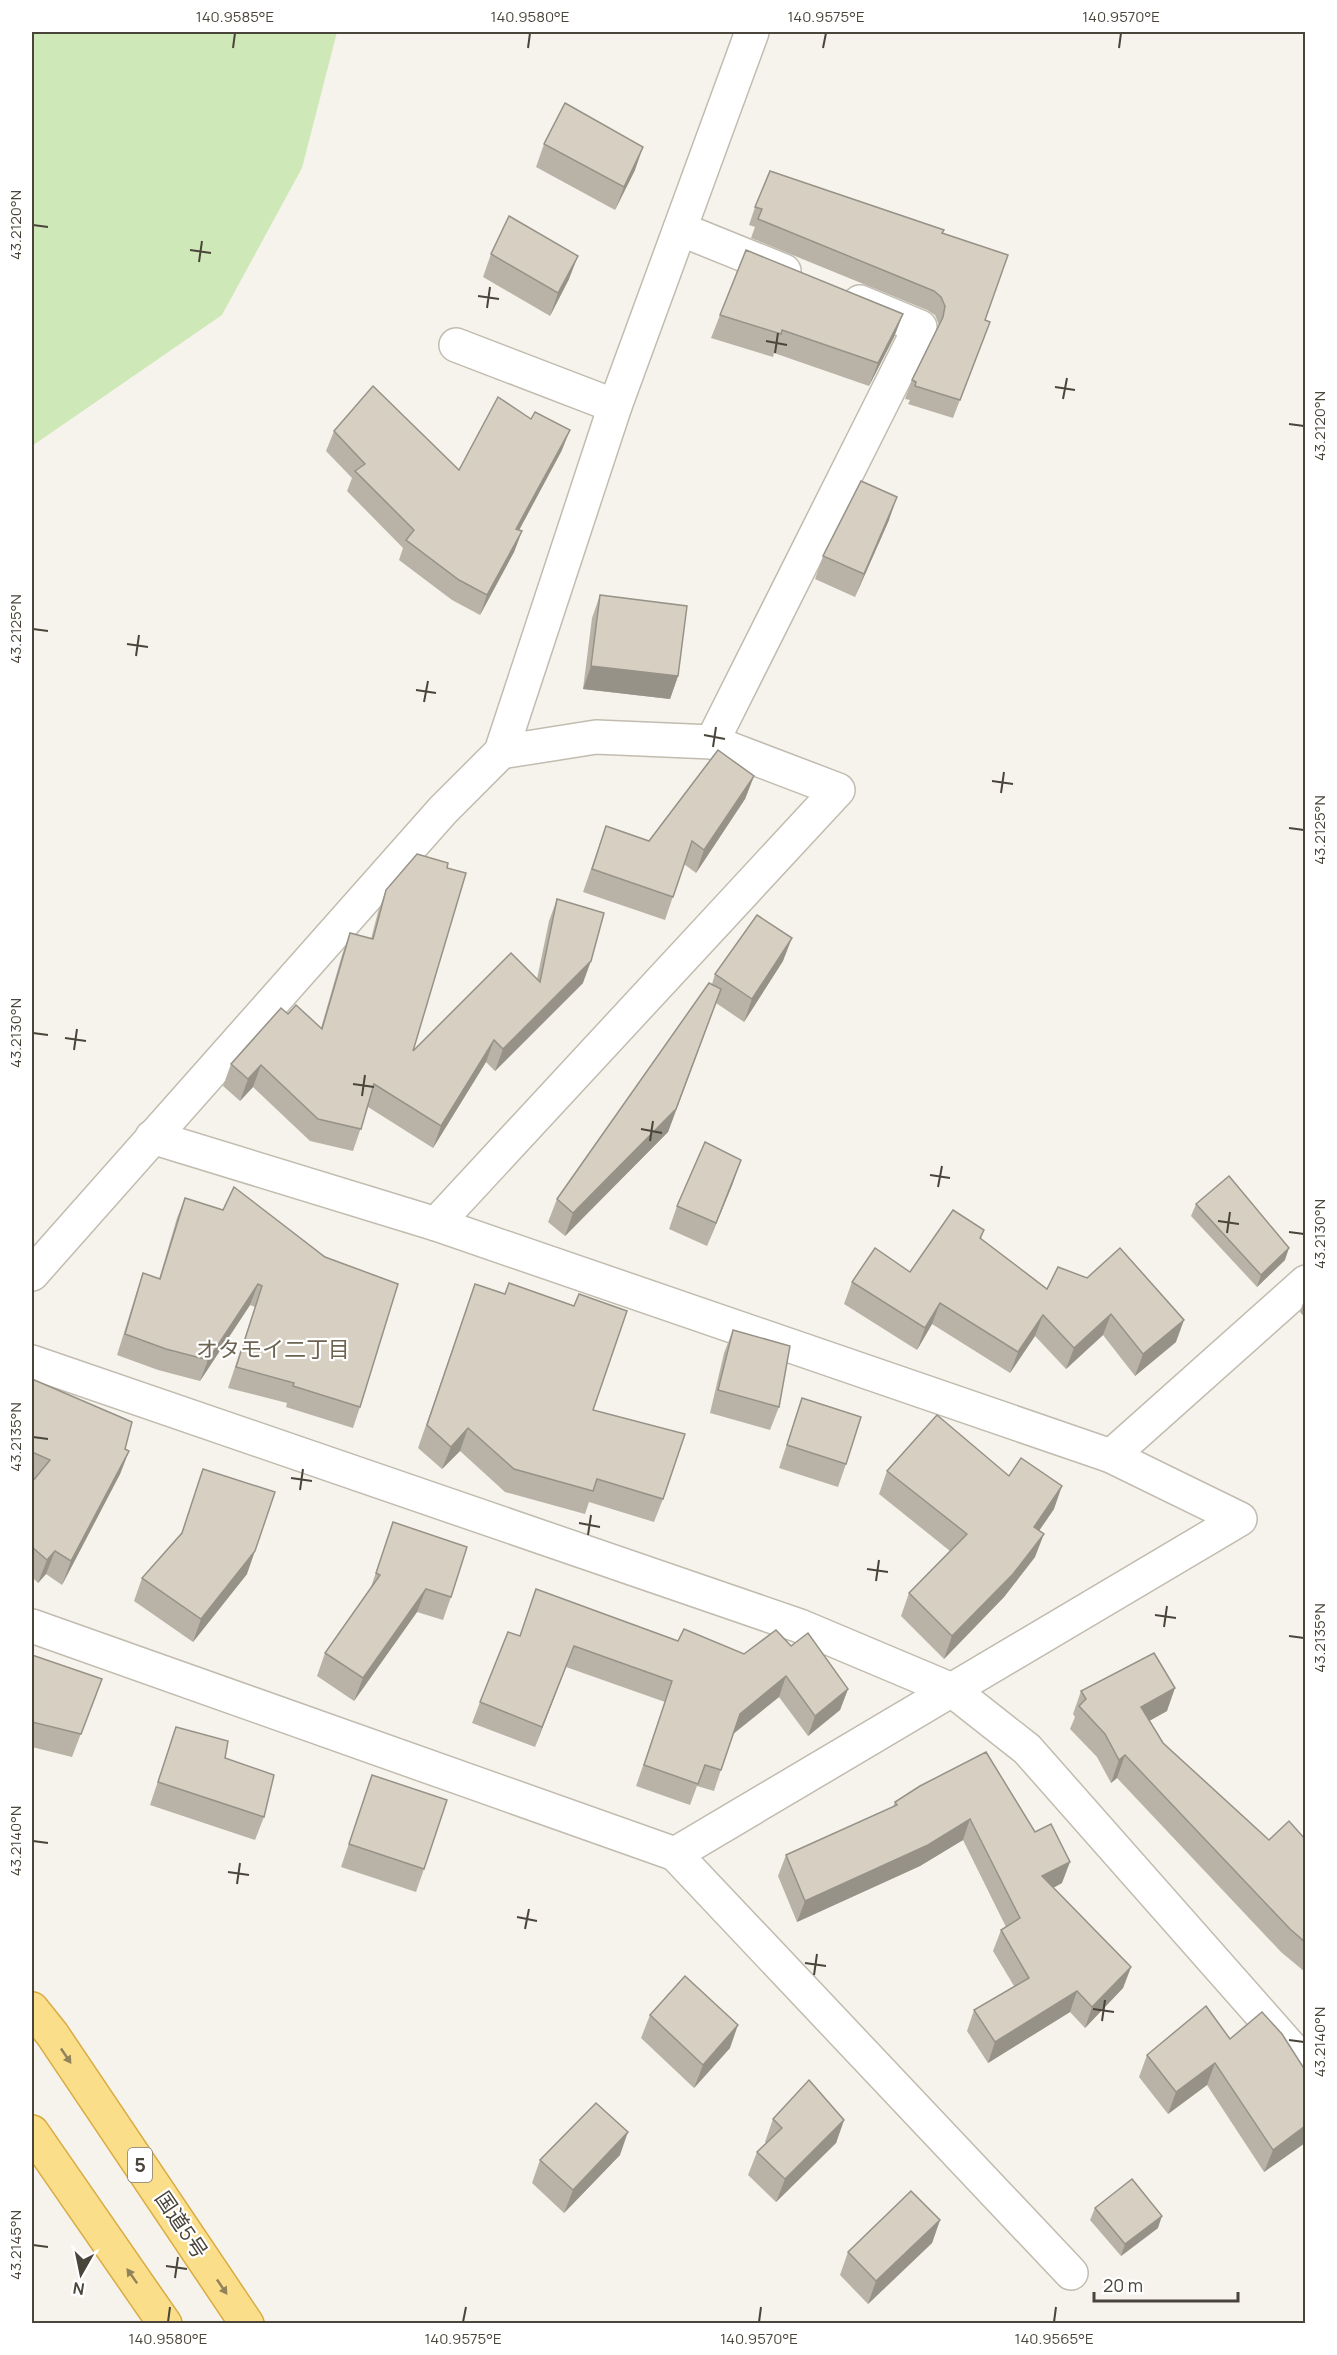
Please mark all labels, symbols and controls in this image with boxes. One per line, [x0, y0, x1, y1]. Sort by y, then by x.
text: 140.9585°E [196, 6, 274, 27]
text: 140.9580°E [491, 6, 569, 27]
text: 140.9575°E [787, 6, 865, 27]
text: 140.9570°E [1082, 6, 1160, 27]
text: 43.2120°N [5, 190, 26, 260]
text: 43.2120°N [1309, 391, 1330, 461]
text: 43.2125°N [5, 594, 26, 664]
text: 43.2125°N [1309, 795, 1330, 865]
text: 43.2130°N [5, 998, 26, 1068]
text: 43.2130°N [1309, 1199, 1330, 1269]
district label: オタモイ二丁目 [196, 1334, 350, 1364]
text: 43.2135°N [5, 1402, 26, 1472]
text: 43.2135°N [1309, 1603, 1330, 1673]
text: 43.2140°N [5, 1806, 26, 1876]
text: 43.2140°N [1309, 2007, 1330, 2077]
one-way arrow [61, 2048, 72, 2064]
road number: 5 [128, 2148, 152, 2182]
street label: 国道5号 [149, 2185, 214, 2263]
text: 43.2145°N [5, 2210, 26, 2280]
north arrow [51, 2244, 111, 2304]
scale bar [1094, 2265, 1238, 2303]
one-way arrow [126, 2268, 138, 2284]
text: 20 m [1103, 2273, 1143, 2297]
text: N [71, 2277, 86, 2301]
one-way arrow [217, 2279, 228, 2295]
text: 140.9580°E [129, 2328, 207, 2349]
text: 140.9575°E [424, 2328, 502, 2349]
text: 140.9570°E [720, 2328, 798, 2349]
text: 140.9565°E [1015, 2328, 1093, 2349]

